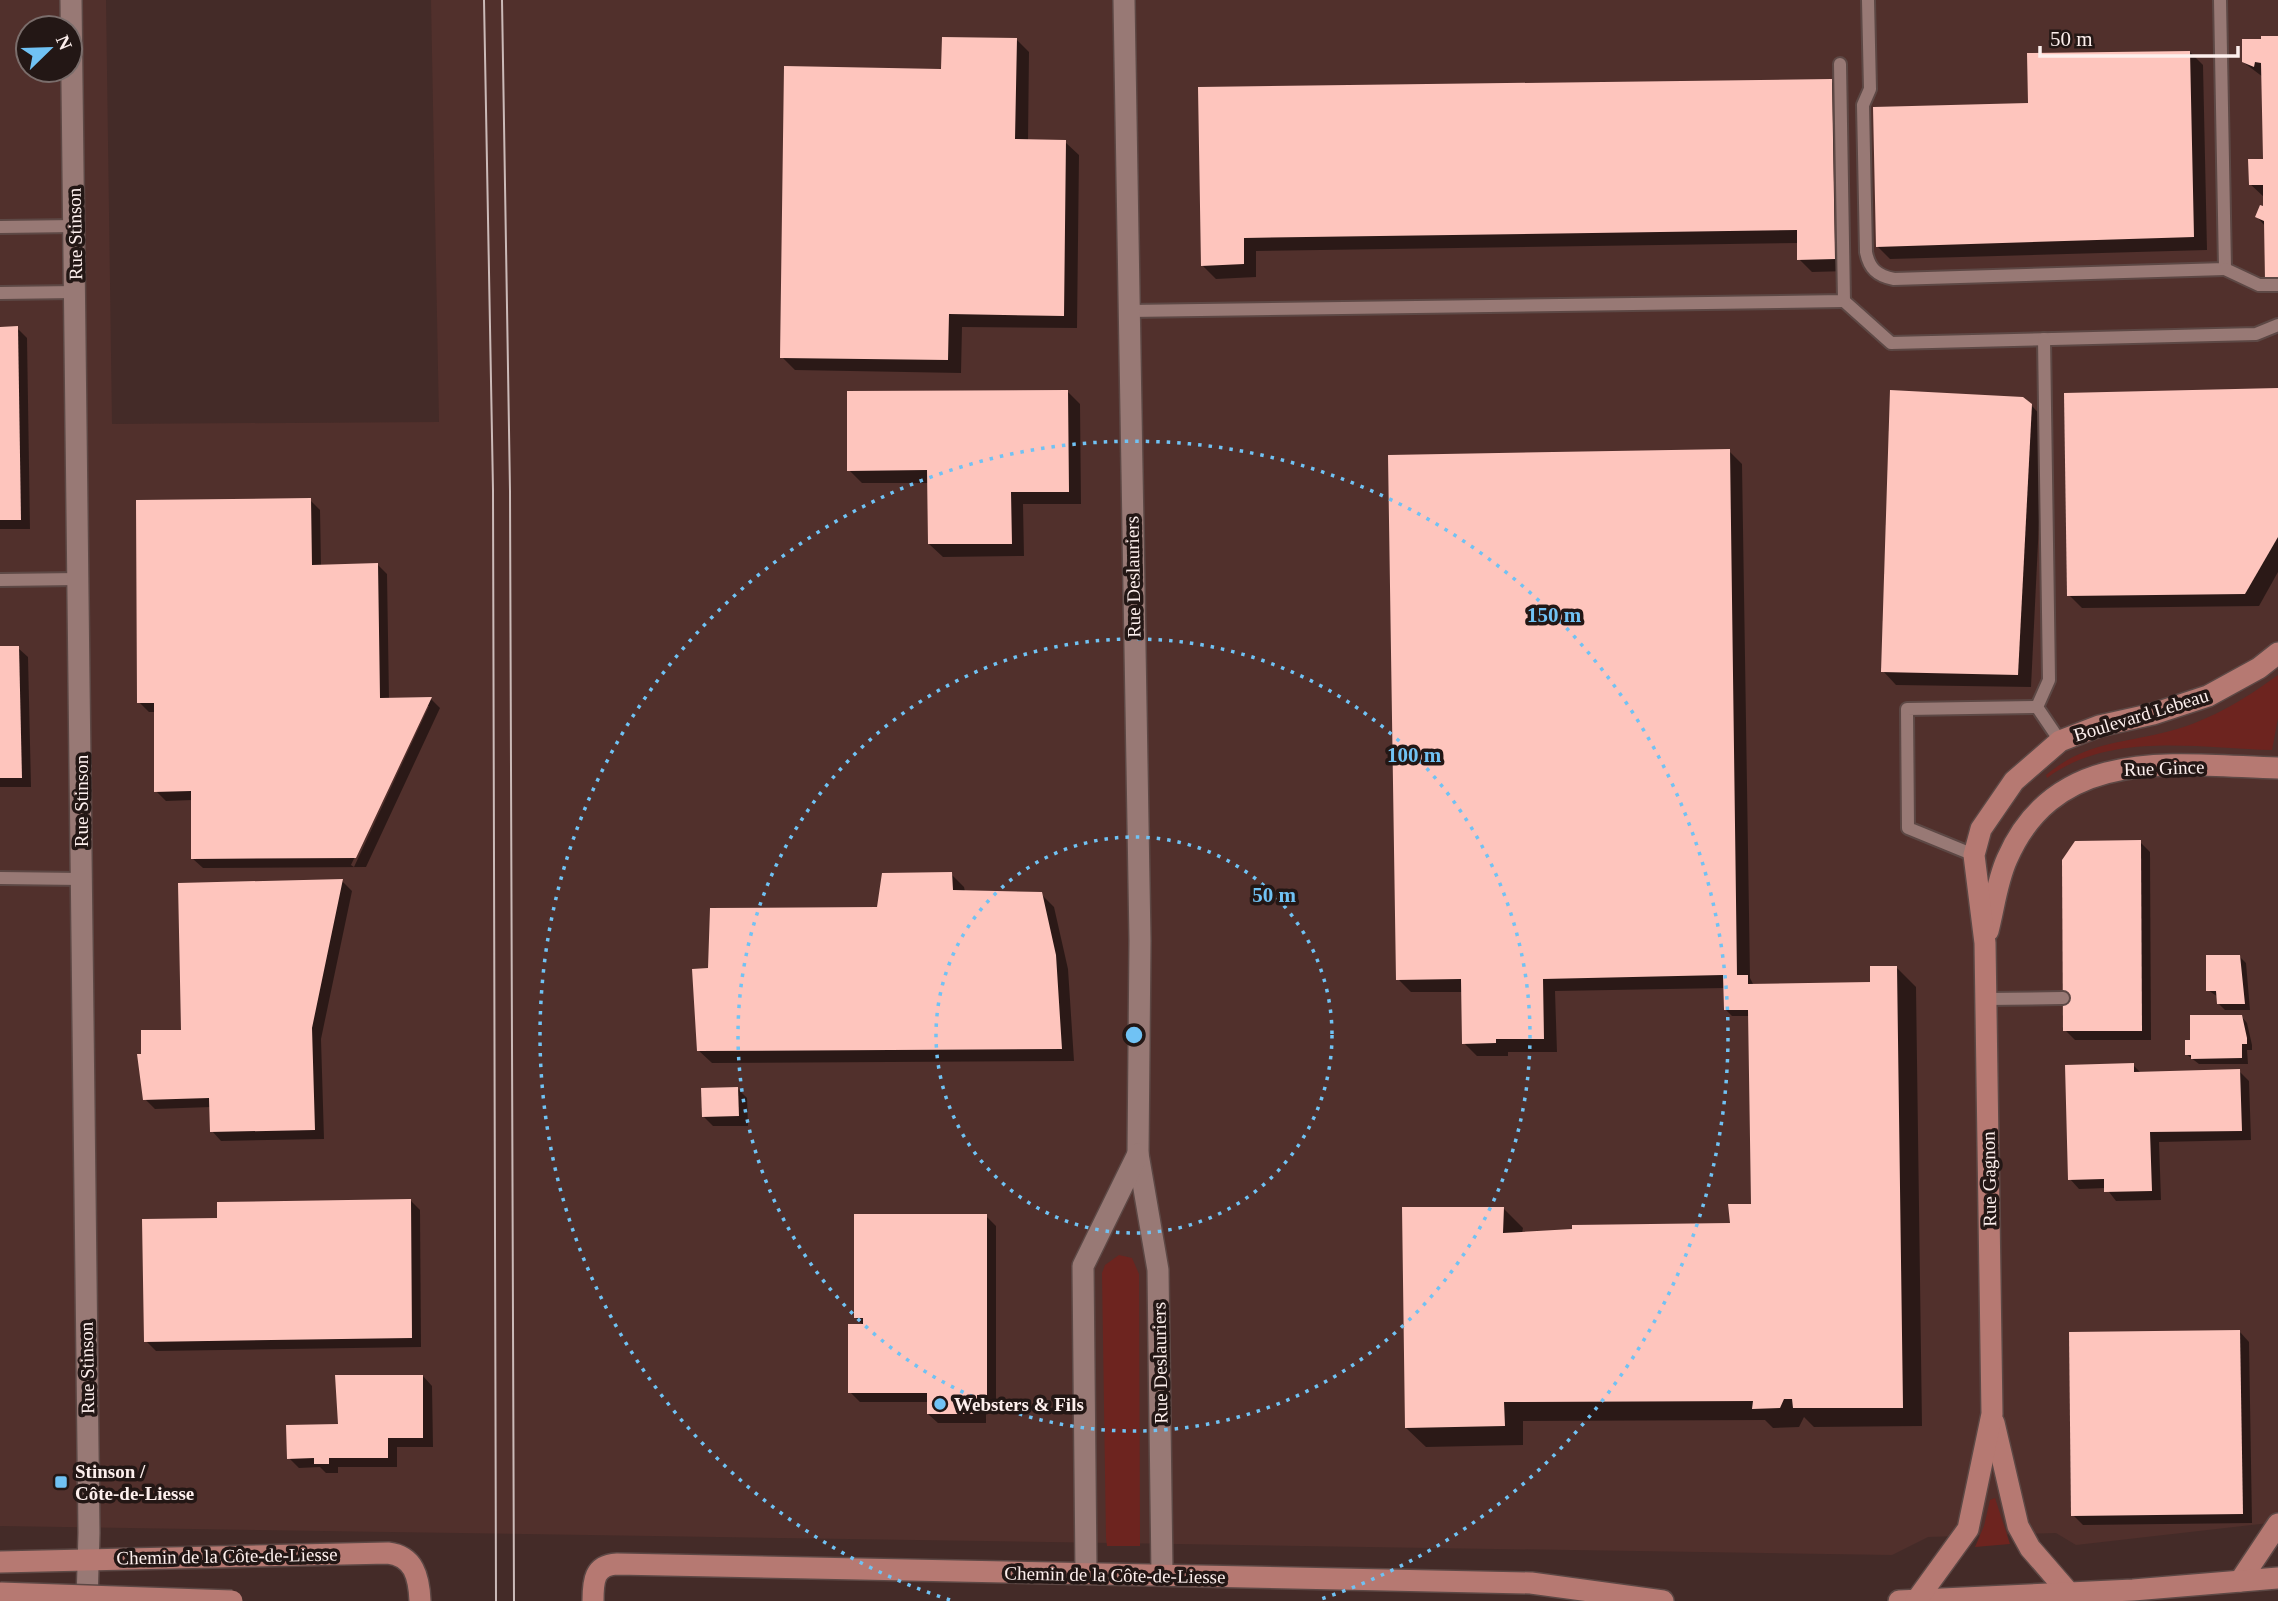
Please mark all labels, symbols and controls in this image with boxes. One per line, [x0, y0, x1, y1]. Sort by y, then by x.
north arrow [14, 14, 84, 84]
scale bar [2040, 14, 2238, 58]
text: 50 m [2050, 27, 2093, 51]
text: N [52, 32, 77, 53]
street label: Rue Stinson [64, 187, 86, 280]
street label: Rue Deslauriers [1121, 516, 1145, 638]
text: 150 m [1527, 603, 1582, 627]
street label: Boulevard Lebeau [2071, 684, 2211, 745]
text: 100 m [1387, 743, 1442, 767]
street label: Rue Stinson [71, 754, 92, 847]
street label: Rue Gince [2123, 756, 2205, 780]
text: 50 m [1252, 883, 1296, 907]
centre of rings [1122, 1023, 1146, 1047]
street label: Rue Gagnon [1978, 1131, 2000, 1227]
street label: Rue Deslauriers [1148, 1302, 1172, 1424]
street label: Rue Stinson [76, 1321, 98, 1414]
place label: Websters & Fils [954, 1394, 1084, 1415]
marker: Websters & Fils [932, 1396, 948, 1412]
place label: Stinson / Côte-de-Liesse [75, 1461, 194, 1504]
marker: Stinson / Côte-de-Liesse [53, 1474, 69, 1490]
street label: Chemin de la Côte-de-Liesse [116, 1544, 338, 1568]
street label: Chemin de la Côte-de-Liesse [1004, 1563, 1226, 1587]

